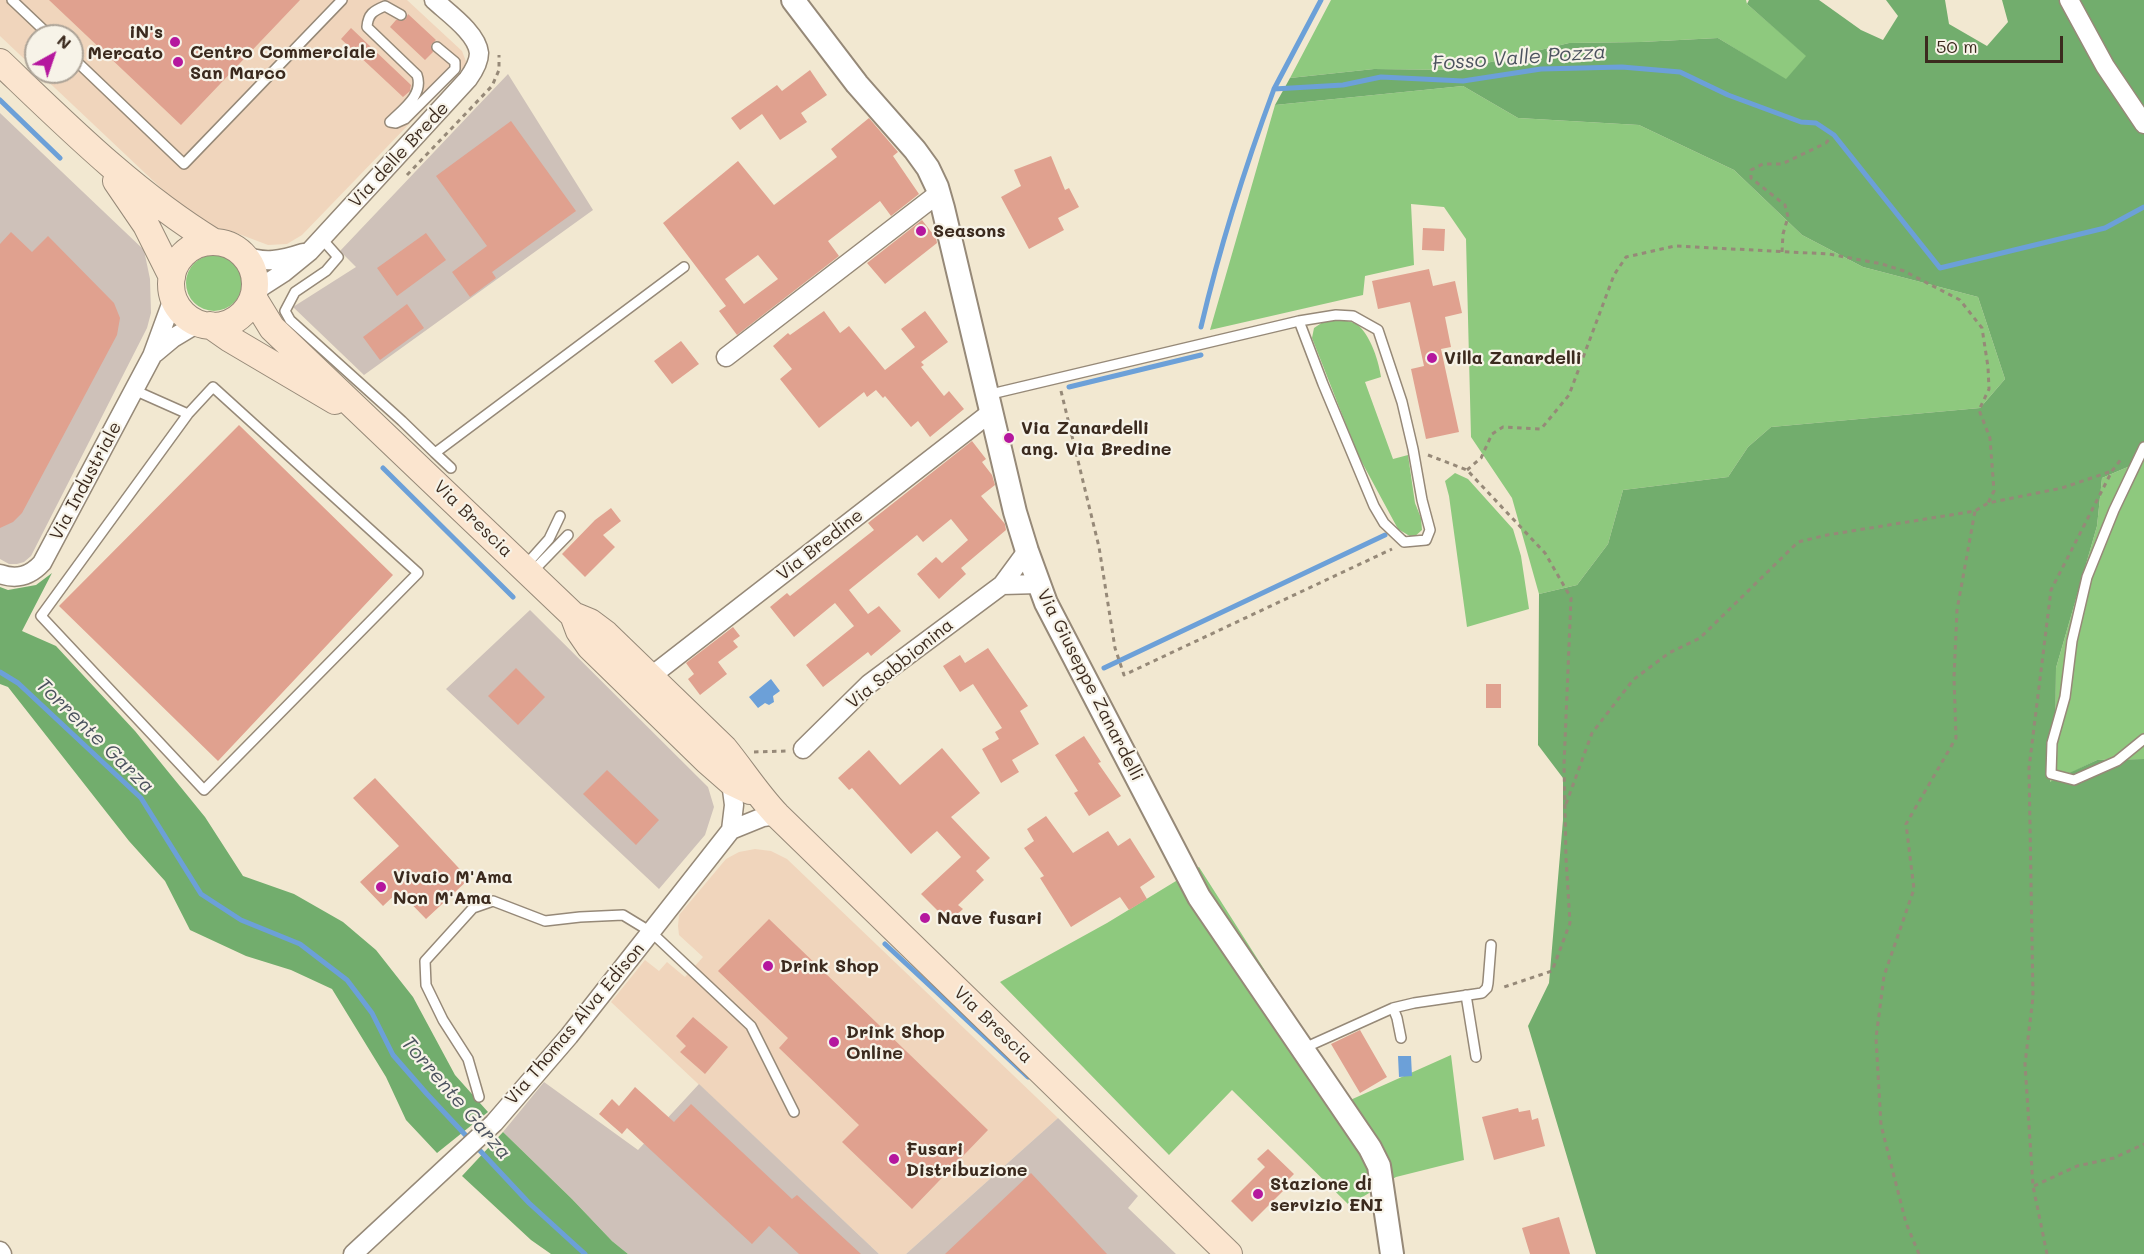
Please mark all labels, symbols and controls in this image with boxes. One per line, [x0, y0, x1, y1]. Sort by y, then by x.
place label: iN's Mercato [88, 21, 163, 63]
north arrow [24, 24, 84, 84]
scale bar [1928, 24, 2066, 62]
text: N [53, 29, 76, 53]
text: 50 m [1936, 34, 1978, 58]
marker: iN's Mercato [168, 35, 182, 49]
water label: Fosso Valle Pozza [1431, 40, 1607, 76]
place label: Centro Commerciale San Marco [190, 41, 376, 84]
marker: Centro Commerciale San Marco [171, 55, 185, 69]
street label: Via delle Brede [345, 98, 453, 212]
place label: Seasons [933, 220, 1005, 242]
marker: Seasons [914, 224, 928, 238]
place label: Villa Zanardelli [1444, 347, 1582, 369]
marker: Villa Zanardelli [1425, 351, 1439, 365]
place label: Via Zanardelli ang. Via Bredine [1021, 417, 1171, 460]
street label: Via Industriale [46, 418, 126, 544]
marker: Via Zanardelli ang. Via Bredine [1002, 431, 1016, 445]
street label: Via Brescia [429, 476, 517, 562]
street label: Via Bredine [773, 505, 867, 585]
street label: Via Giuseppe Zanardelli [1032, 585, 1148, 785]
street label: Via Sabbionina [842, 614, 958, 714]
water label: Torrente Garza [31, 674, 159, 798]
place label: Vivaio M'Ama Non M'Ama [393, 866, 513, 908]
marker: Vivaio M'Ama Non M'Ama [374, 880, 388, 894]
place label: Nave fusari [937, 907, 1042, 929]
marker: Nave fusari [918, 911, 932, 925]
street label: Via Thomas Alva Edison [501, 939, 649, 1109]
place label: Drink Shop [780, 955, 879, 977]
marker: Drink Shop [761, 959, 775, 973]
street label: Via Brescia [949, 982, 1037, 1068]
place label: Drink Shop Online [846, 1021, 945, 1064]
water label: Torrente Garza [396, 1032, 516, 1164]
marker: Drink Shop Online [827, 1035, 841, 1049]
place label: Fusari Distribuzione [906, 1138, 1028, 1180]
marker: Fusari Distribuzione [887, 1152, 901, 1166]
place label: Stazione di servizio ENI [1270, 1173, 1383, 1216]
marker: Stazione di servizio ENI [1251, 1187, 1265, 1201]

